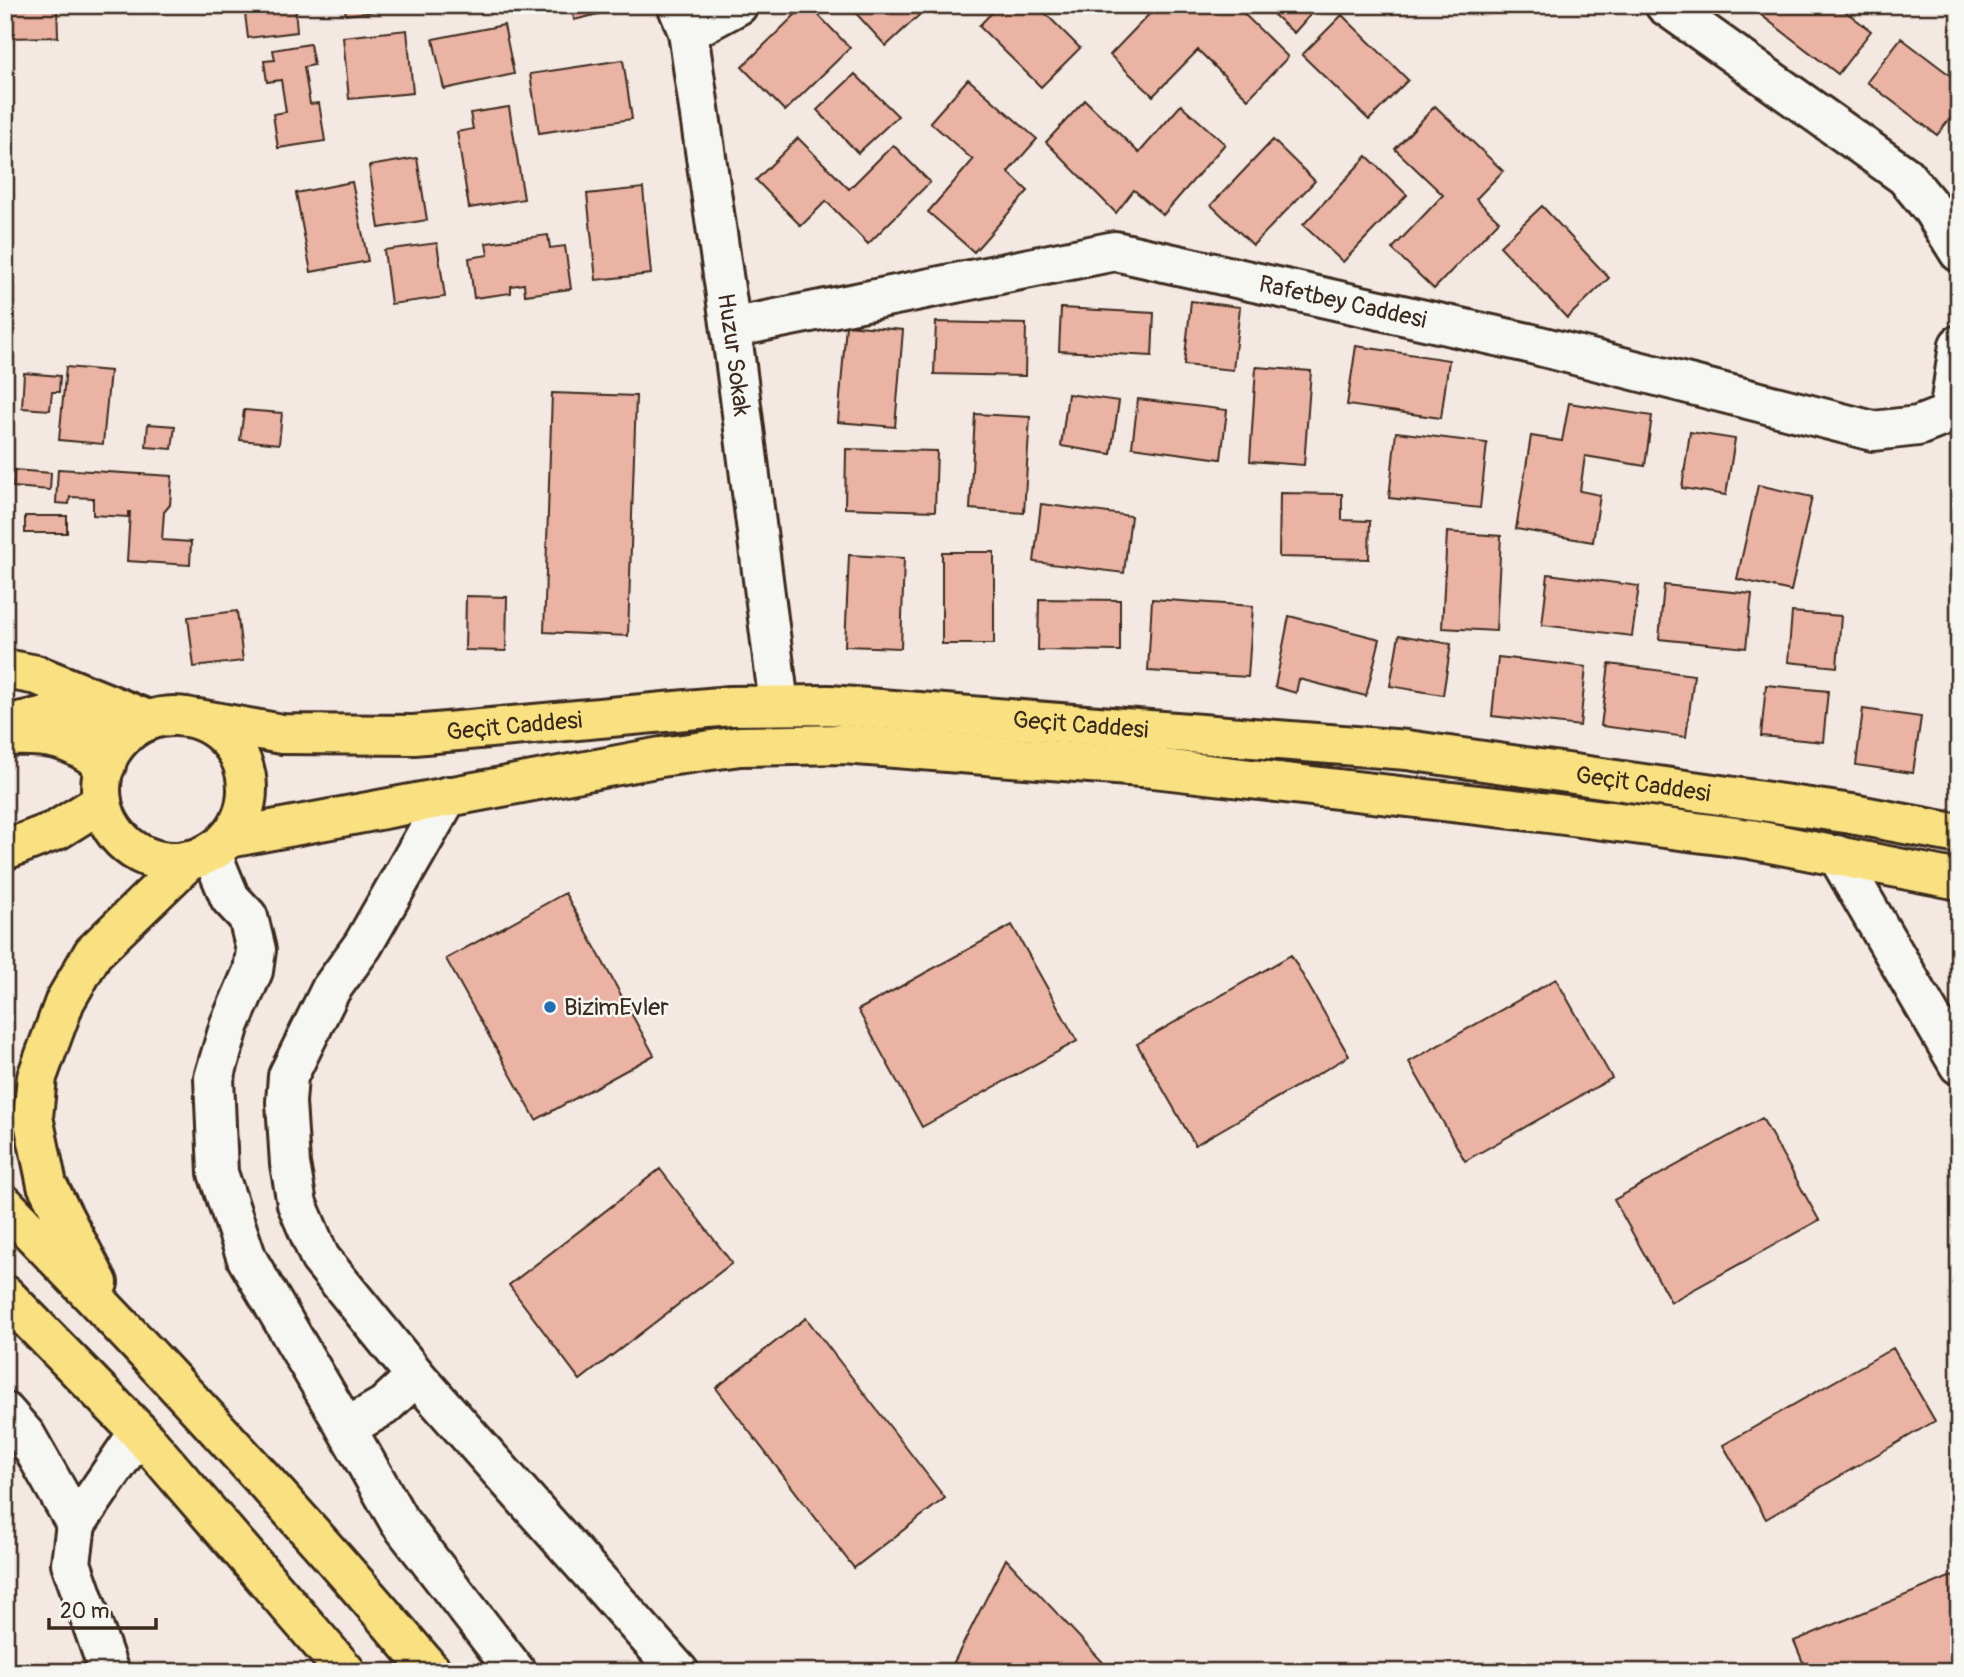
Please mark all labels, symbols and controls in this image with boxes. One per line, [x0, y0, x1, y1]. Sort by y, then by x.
street label: Rafetbey Caddesi [1256, 270, 1429, 335]
street label: Huzur Sokak [711, 291, 756, 418]
street label: Geçit Caddesi [1012, 705, 1149, 745]
street label: Geçit Caddesi [445, 706, 583, 747]
street label: Geçit Caddesi [1574, 760, 1712, 808]
place label: BizimEvler [564, 993, 669, 1022]
marker: BizimEvler [542, 999, 558, 1015]
scale bar [49, 1586, 156, 1630]
text: 20 m [60, 1598, 109, 1625]

